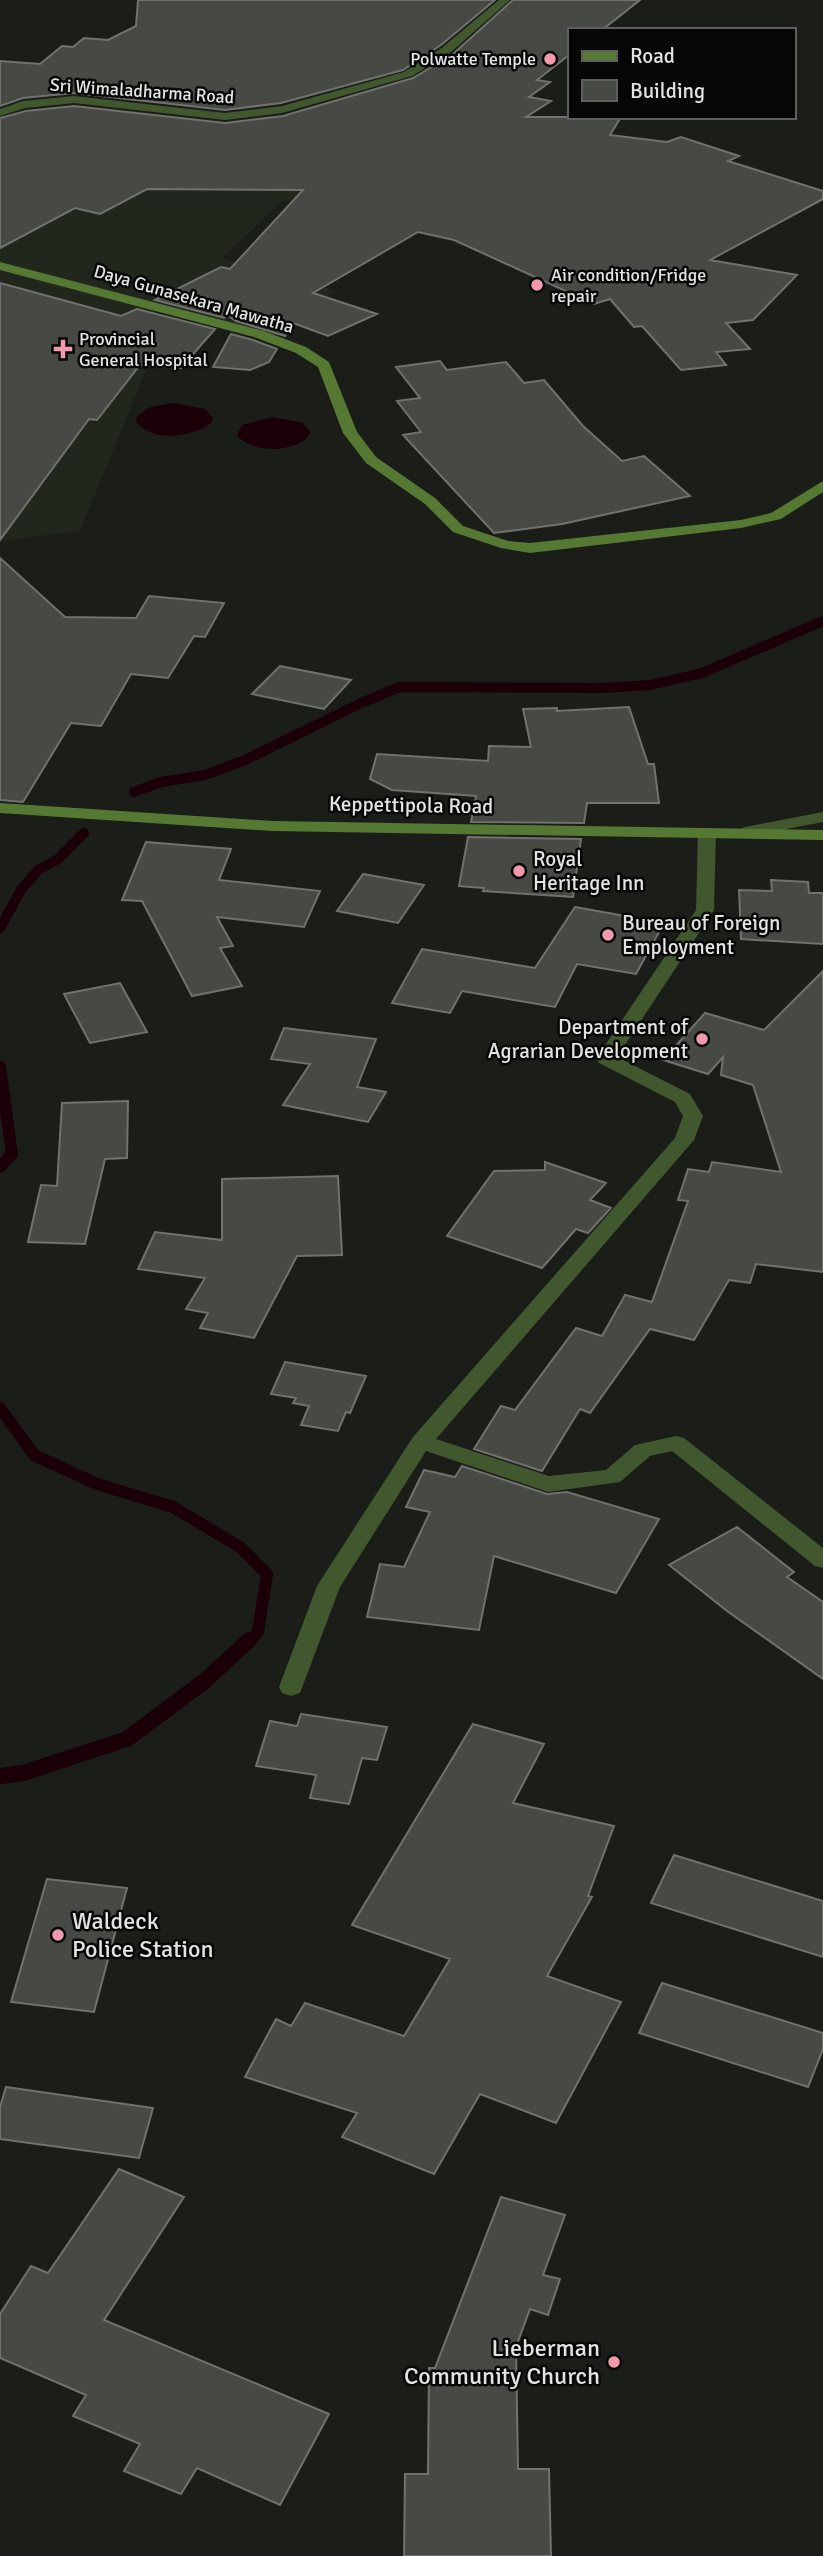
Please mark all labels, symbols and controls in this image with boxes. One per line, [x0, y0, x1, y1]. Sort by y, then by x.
legend [568, 28, 795, 119]
text: Road [630, 43, 675, 69]
place label: Polwatte Temple [410, 48, 536, 70]
marker: Polwatte Temple [542, 51, 558, 67]
street label: Sri Wimaladharma Road [49, 74, 235, 108]
text: Building [630, 78, 705, 104]
street label: Daya Gunasekara Mawatha [91, 260, 297, 338]
place label: Air condition/Fridge repair [551, 264, 706, 307]
marker: Air condition/Fridge repair [529, 277, 545, 293]
place label: Provincial General Hospital [79, 328, 208, 371]
marker: Provincial General Hospital [53, 339, 73, 359]
street label: Keppettipola Road [329, 791, 493, 819]
place label: Royal Heritage Inn [533, 846, 645, 896]
marker: Royal Heritage Inn [511, 863, 527, 879]
place label: Bureau of Foreign Employment [622, 910, 781, 960]
marker: Bureau of Foreign Employment [600, 927, 616, 943]
place label: Department of Agrarian Development [488, 1014, 689, 1064]
marker: Department of Agrarian Development [694, 1031, 710, 1047]
place label: Waldeck Police Station [72, 1906, 214, 1964]
marker: Waldeck Police Station [50, 1927, 66, 1943]
place label: Lieberman Community Church [404, 2333, 600, 2391]
marker: Lieberman Community Church [606, 2354, 622, 2370]

